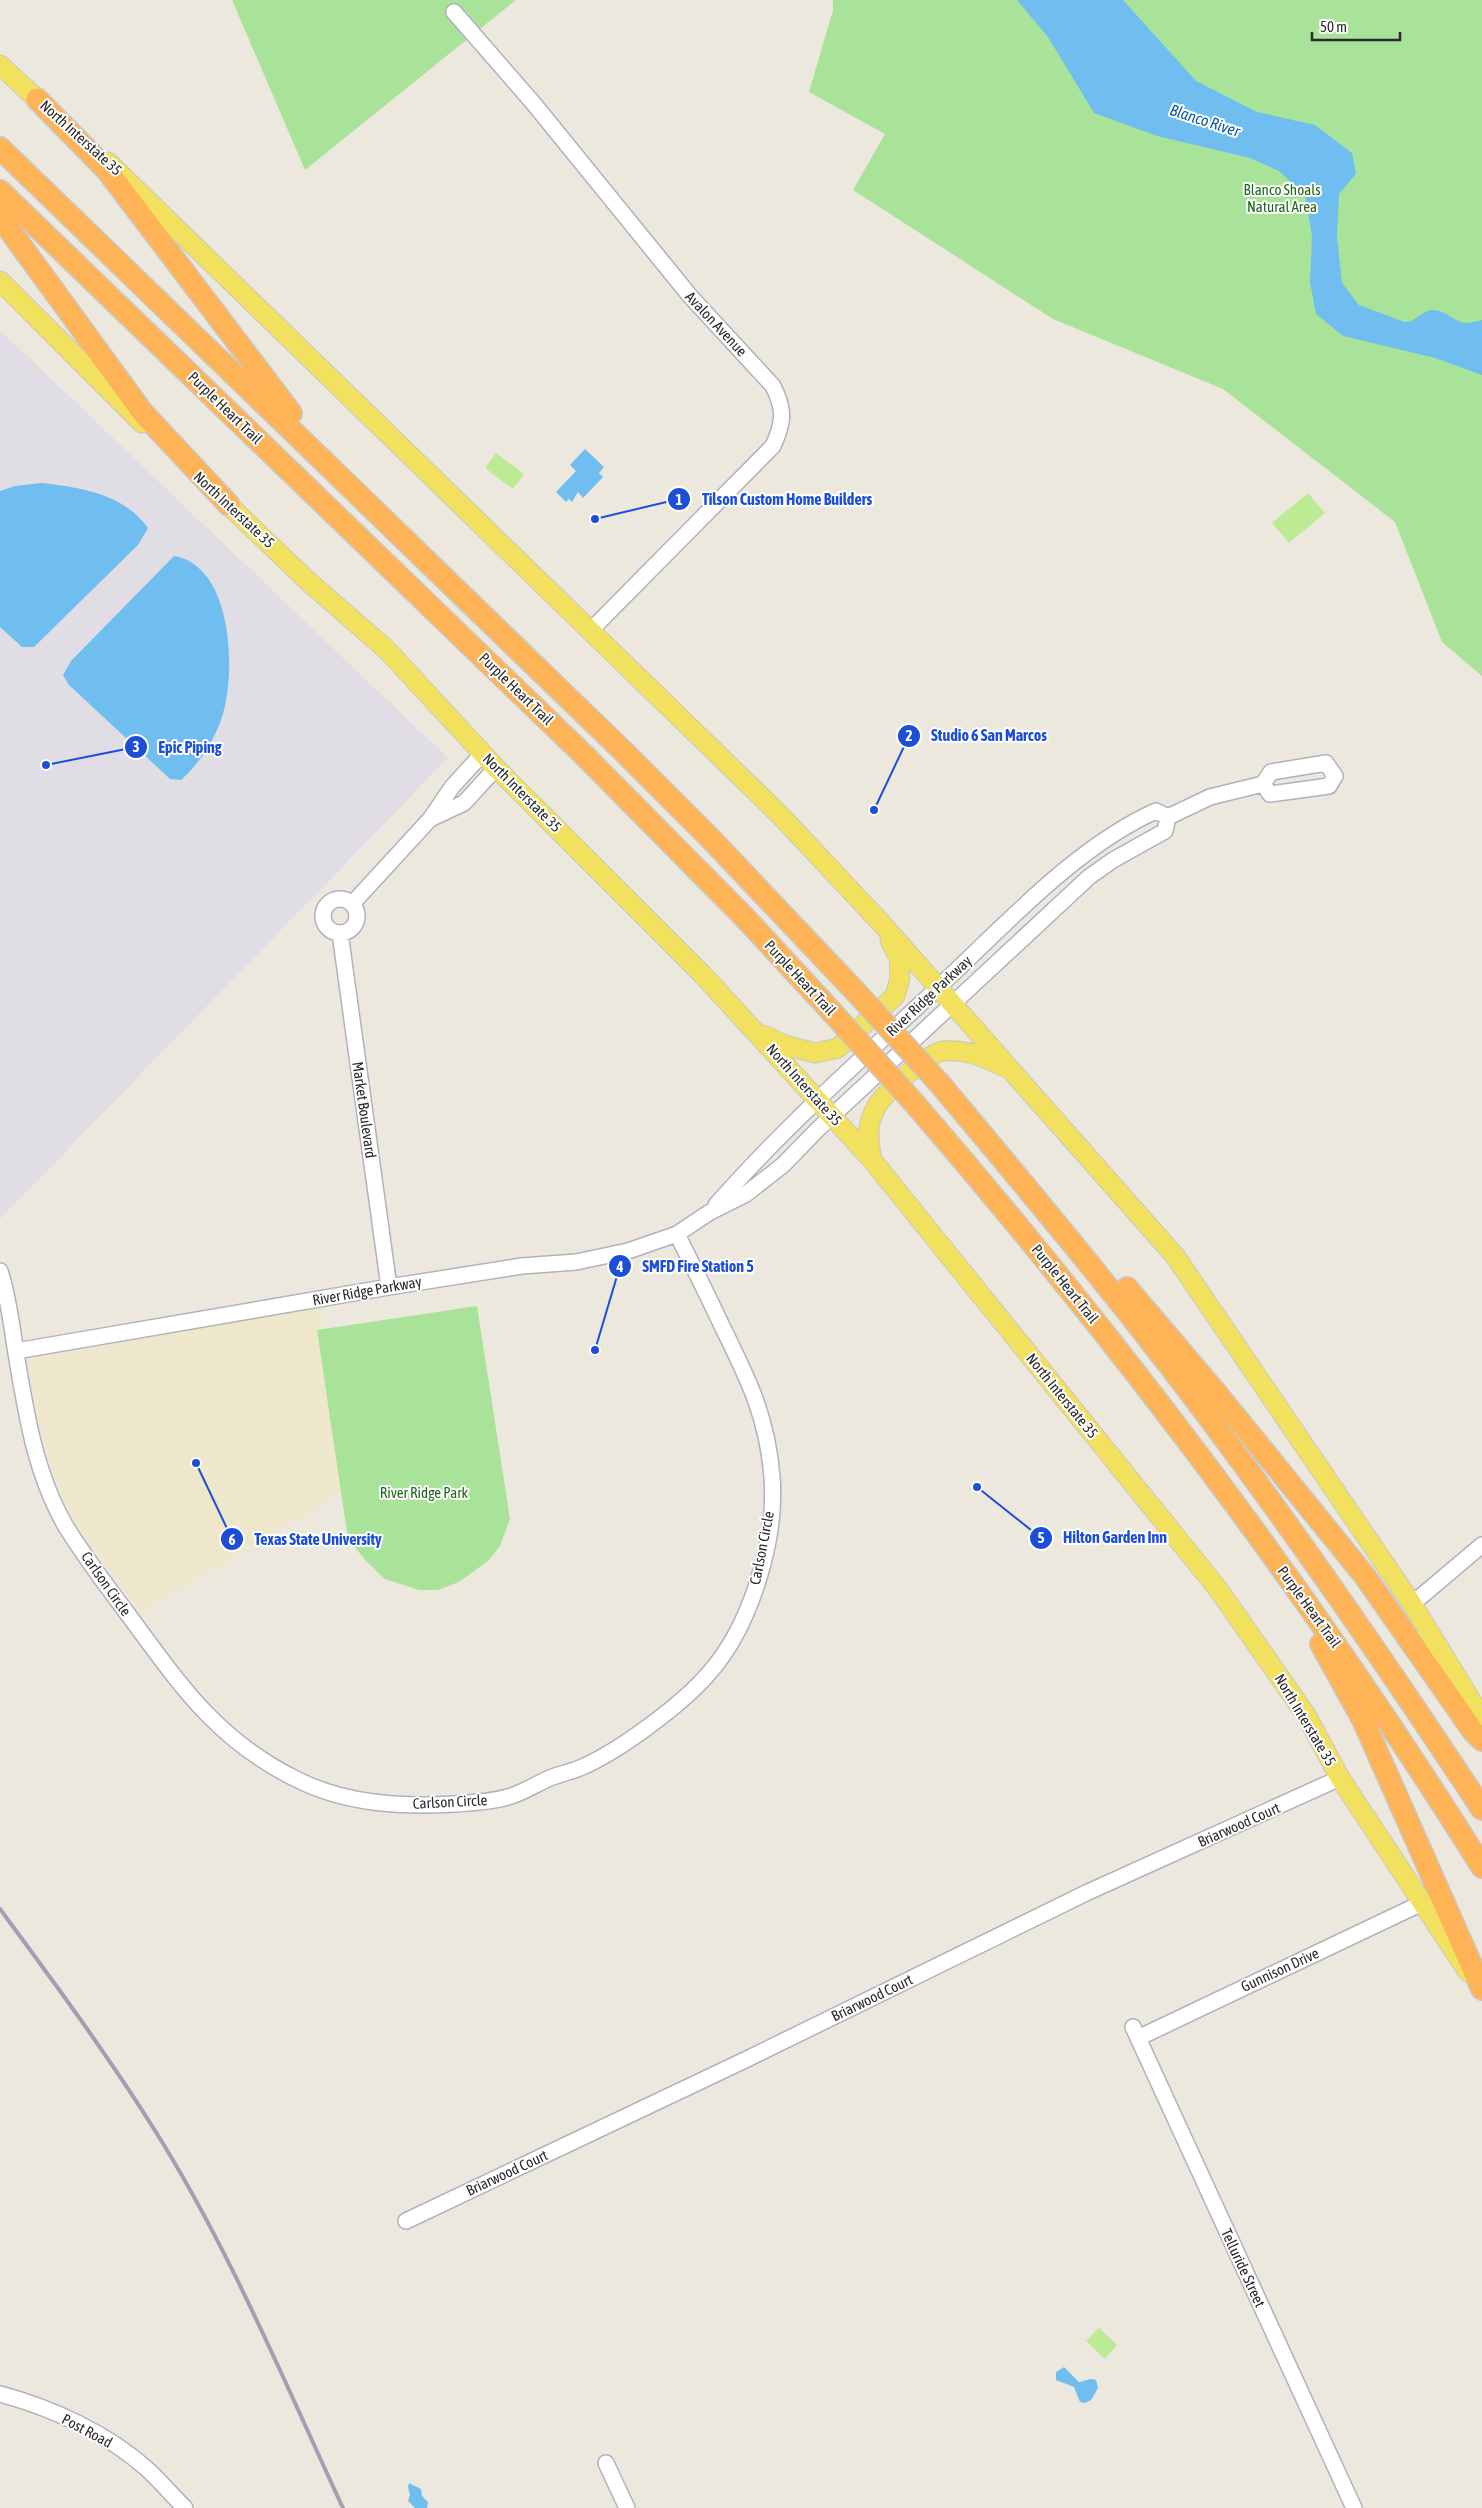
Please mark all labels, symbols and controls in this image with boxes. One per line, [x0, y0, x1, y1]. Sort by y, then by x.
scale bar [1312, 10, 1400, 42]
text: 50 m [1320, 18, 1347, 35]
street label: North Interstate 35 [37, 96, 126, 179]
water label: Blanco River [1168, 100, 1243, 140]
park label: Blanco Shoals Natural Area [1244, 181, 1320, 215]
street label: Avalon Avenue [682, 288, 751, 360]
street label: Purple Heart Trail [185, 368, 266, 447]
street label: North Interstate 35 [190, 468, 278, 551]
callout: Tilson Custom Home Builders [667, 484, 882, 515]
text: Tilson Custom Home Builders [702, 490, 872, 508]
text: 1 [675, 491, 683, 508]
street label: Purple Heart Trail [476, 649, 557, 728]
callout: Studio 6 San Marcos [896, 720, 1057, 751]
text: Studio 6 San Marcos [931, 726, 1047, 744]
text: 2 [905, 727, 913, 744]
callout: Epic Piping [123, 732, 231, 763]
text: 3 [132, 738, 140, 755]
text: Epic Piping [158, 738, 222, 756]
street label: North Interstate 35 [480, 750, 565, 835]
street label: Purple Heart Trail [761, 937, 839, 1019]
street label: River Ridge Parkway [883, 952, 975, 1039]
street label: North Interstate 35 [763, 1040, 846, 1129]
street label: Market Boulevard [349, 1061, 380, 1159]
street label: Purple Heart Trail [1029, 1241, 1102, 1326]
callout: SMFD Fire Station 5 [607, 1251, 764, 1282]
text: SMFD Fire Station 5 [642, 1257, 754, 1275]
text: 4 [615, 1258, 624, 1275]
street label: River Ridge Parkway [311, 1273, 423, 1308]
street label: North Interstate 35 [1023, 1350, 1102, 1441]
park label: River Ridge Park [380, 1484, 469, 1501]
street label: Carlson Circle [746, 1509, 777, 1586]
callout: Hilton Garden Inn [1028, 1522, 1178, 1553]
callout: Texas State University [219, 1524, 392, 1555]
text: Hilton Garden Inn [1063, 1528, 1167, 1546]
text: 5 [1037, 1529, 1045, 1546]
text: Texas State University [254, 1530, 382, 1548]
text: 6 [228, 1531, 236, 1548]
street label: Carlson Circle [78, 1548, 135, 1619]
street label: Purple Heart Trail [1274, 1563, 1345, 1651]
street label: North Interstate 35 [1271, 1671, 1340, 1769]
street label: Carlson Circle [412, 1791, 488, 1812]
street label: Briarwood Court [1195, 1799, 1282, 1850]
street label: Gunnison Drive [1238, 1944, 1322, 1995]
street label: Briarwood Court [828, 1971, 915, 2025]
street label: Briarwood Court [463, 2146, 550, 2199]
street label: Telluride Street [1218, 2226, 1269, 2310]
street label: Post Road [59, 2410, 115, 2451]

